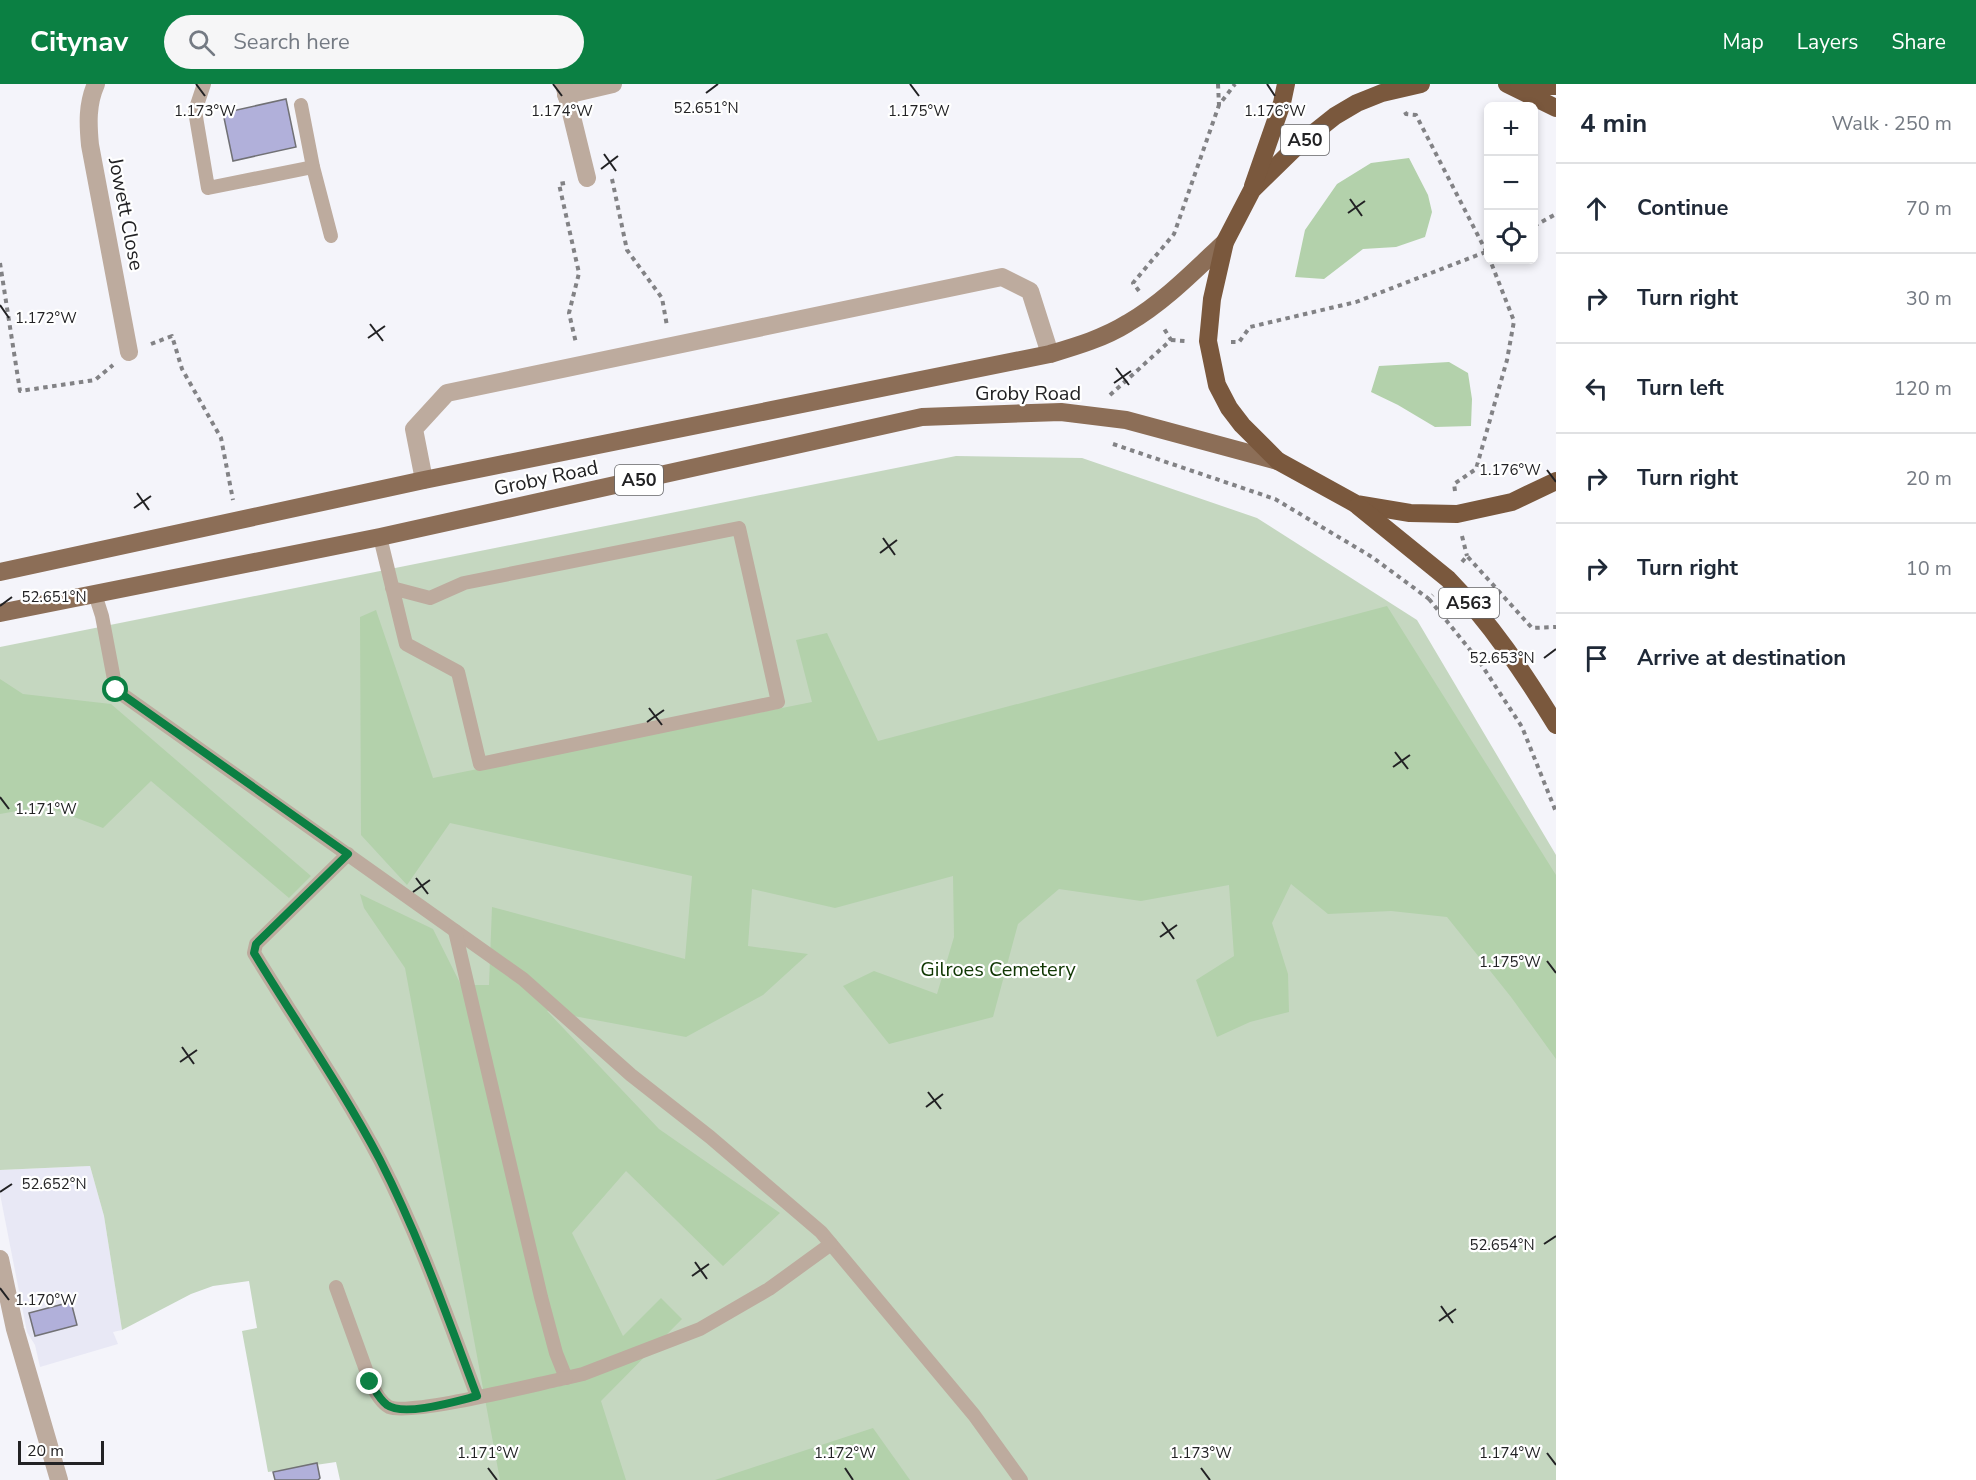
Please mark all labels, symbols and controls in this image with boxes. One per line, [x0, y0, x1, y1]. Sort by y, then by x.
search box [164, 15, 584, 69]
text: Citynav [30, 23, 128, 61]
icon: search [185, 26, 218, 59]
text: Search here [233, 27, 350, 57]
text: Map [1722, 28, 1764, 56]
text: Layers [1797, 28, 1858, 56]
text: Share [1891, 28, 1946, 56]
text: 52.651°N [673, 98, 739, 118]
text: 1.173°W [174, 101, 236, 121]
text: 1.174°W [531, 101, 593, 121]
text: 1.175°W [888, 101, 950, 121]
text: 1.176°W [1244, 101, 1306, 121]
map controls [1484, 102, 1538, 264]
button: + [1484, 102, 1538, 156]
text: 4 min [1580, 106, 1647, 141]
text: Walk · 250 m [1832, 110, 1952, 137]
road number: A50 [1281, 125, 1329, 155]
street label: Jowett Close [102, 154, 150, 273]
button: − [1484, 156, 1538, 210]
icon: ahead [1580, 192, 1613, 225]
text: Continue [1637, 193, 1728, 223]
text: 70 m [1906, 195, 1952, 222]
button: locate [1484, 210, 1538, 264]
icon: right [1580, 282, 1613, 315]
text: Turn right [1637, 283, 1738, 313]
text: 30 m [1906, 285, 1952, 312]
text: 1.172°W [15, 308, 77, 328]
icon: left [1580, 372, 1613, 405]
text: Turn left [1637, 373, 1724, 403]
text: 120 m [1894, 375, 1952, 402]
street label: Groby Road [975, 380, 1081, 407]
street label: Groby Road [491, 454, 601, 502]
text: 1.176°W [1479, 460, 1541, 480]
icon: right [1580, 462, 1613, 495]
text: Turn right [1637, 463, 1738, 493]
road number: A50 [615, 465, 663, 495]
text: 20 m [1906, 465, 1952, 492]
icon: right [1580, 552, 1613, 585]
text: Turn right [1637, 553, 1738, 583]
text: 10 m [1906, 555, 1952, 582]
text: 52.651°N [21, 587, 87, 607]
road number: A563 [1439, 588, 1499, 618]
icon: arrive [1580, 642, 1613, 675]
text: Arrive at destination [1637, 643, 1846, 673]
text: 52.653°N [1469, 648, 1535, 668]
route start [102, 676, 128, 702]
text: 1.171°W [15, 799, 77, 819]
text: 1.175°W [1479, 952, 1541, 972]
park label: Gilroes Cemetery [920, 956, 1076, 983]
text: 52.652°N [21, 1174, 87, 1194]
text: 52.654°N [1469, 1235, 1535, 1255]
text: 1.170°W [15, 1290, 77, 1310]
route end [356, 1368, 382, 1394]
scale bar [18, 1438, 104, 1466]
text: 20 m [27, 1440, 64, 1462]
text: 1.171°W [457, 1443, 519, 1463]
text: 1.172°W [814, 1443, 876, 1463]
text: 1.173°W [1170, 1443, 1232, 1463]
text: 1.174°W [1479, 1443, 1541, 1463]

